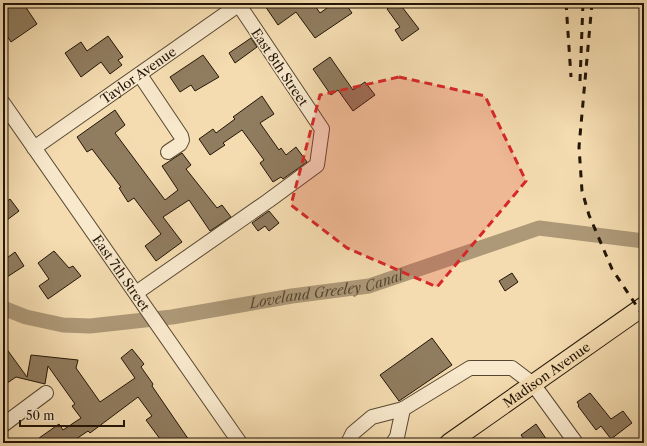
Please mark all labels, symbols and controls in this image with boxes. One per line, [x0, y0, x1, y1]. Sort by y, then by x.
street label: East 8th Street [248, 25, 312, 109]
street label: Taylor Avenue [97, 43, 179, 107]
street label: East 7th Street [89, 232, 154, 314]
water label: Loveland Greeley Canal [247, 266, 407, 312]
street label: Madison Avenue [500, 339, 593, 411]
scale bar [20, 402, 124, 428]
text: 50 m [26, 408, 55, 423]

